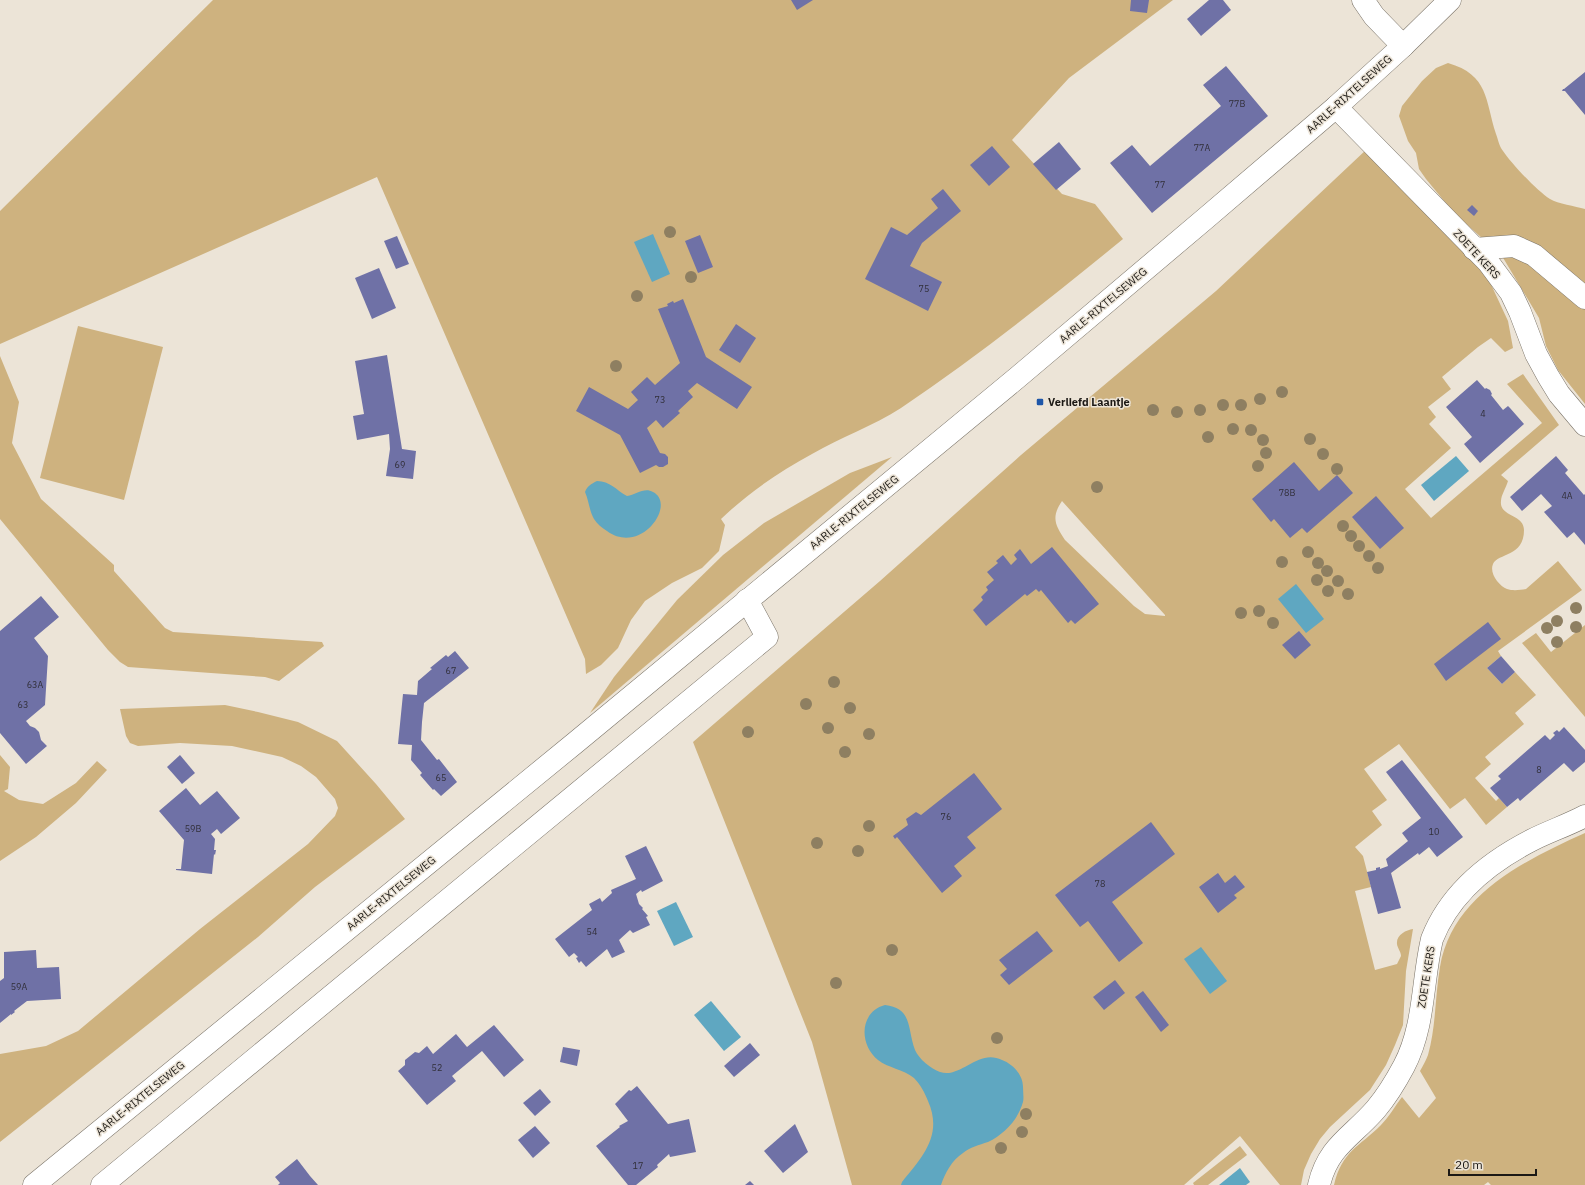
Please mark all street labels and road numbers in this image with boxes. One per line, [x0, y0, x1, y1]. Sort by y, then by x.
street label: AARLE-RIXTELSEWEG [1303, 52, 1395, 136]
street label: ZOETE KERS [1451, 226, 1503, 282]
street label: AARLE-RIXTELSEWEG [1056, 264, 1150, 346]
street label: AARLE-RIXTELSEWEG [807, 472, 901, 552]
street label: AARLE-RIXTELSEWEG [344, 853, 438, 933]
street label: ZOETE KERS [1414, 945, 1438, 1009]
street label: AARLE-RIXTELSEWEG [93, 1058, 187, 1138]

